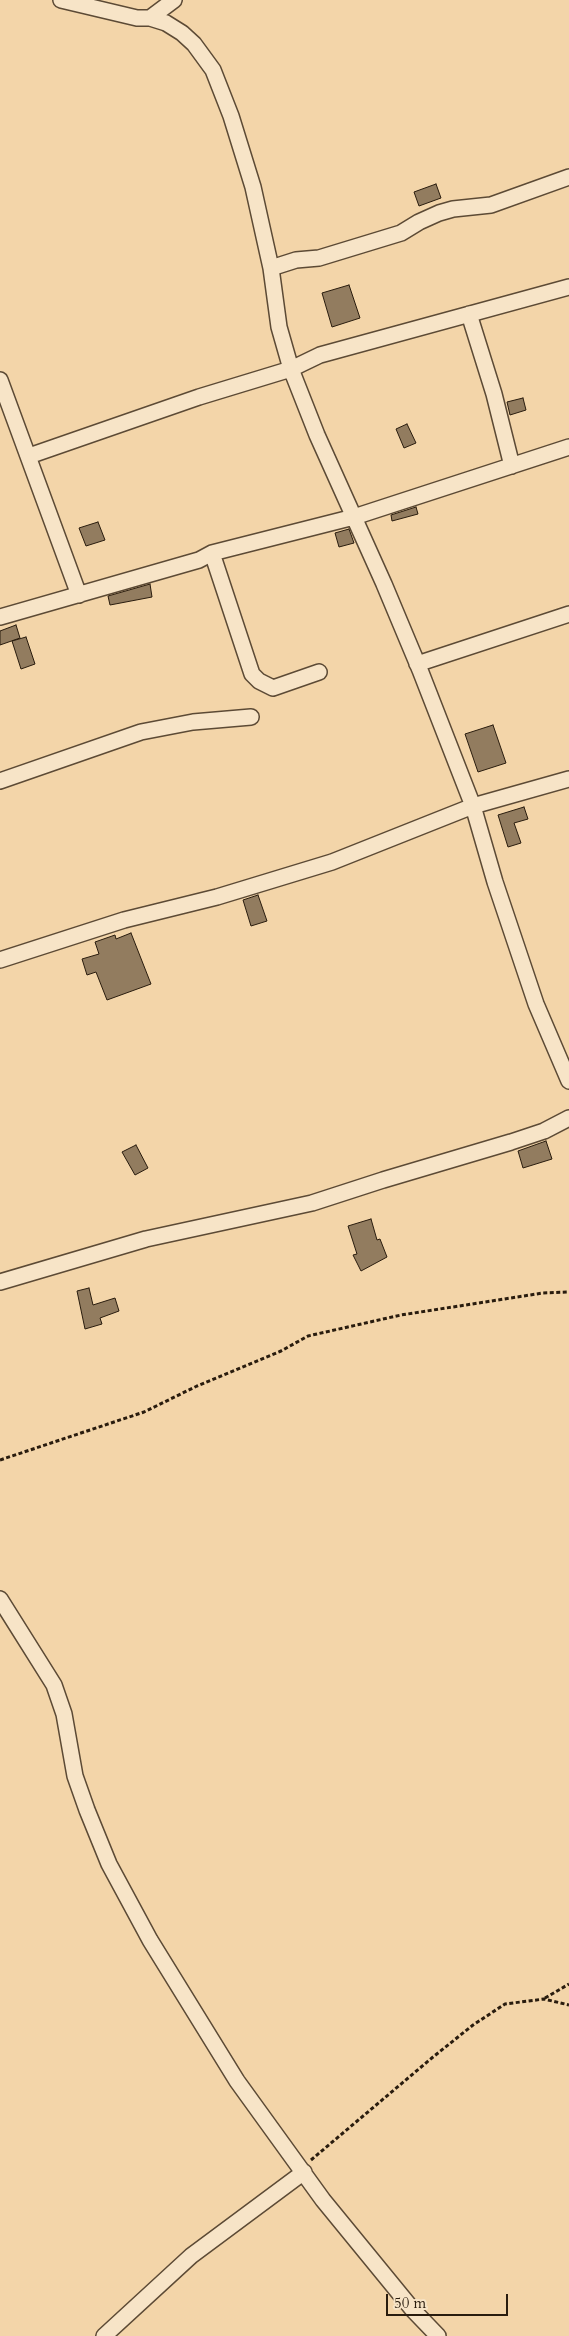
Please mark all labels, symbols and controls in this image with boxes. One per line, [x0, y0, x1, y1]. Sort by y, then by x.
scale bar [389, 2284, 512, 2316]
text: 50 m [394, 2293, 426, 2313]

